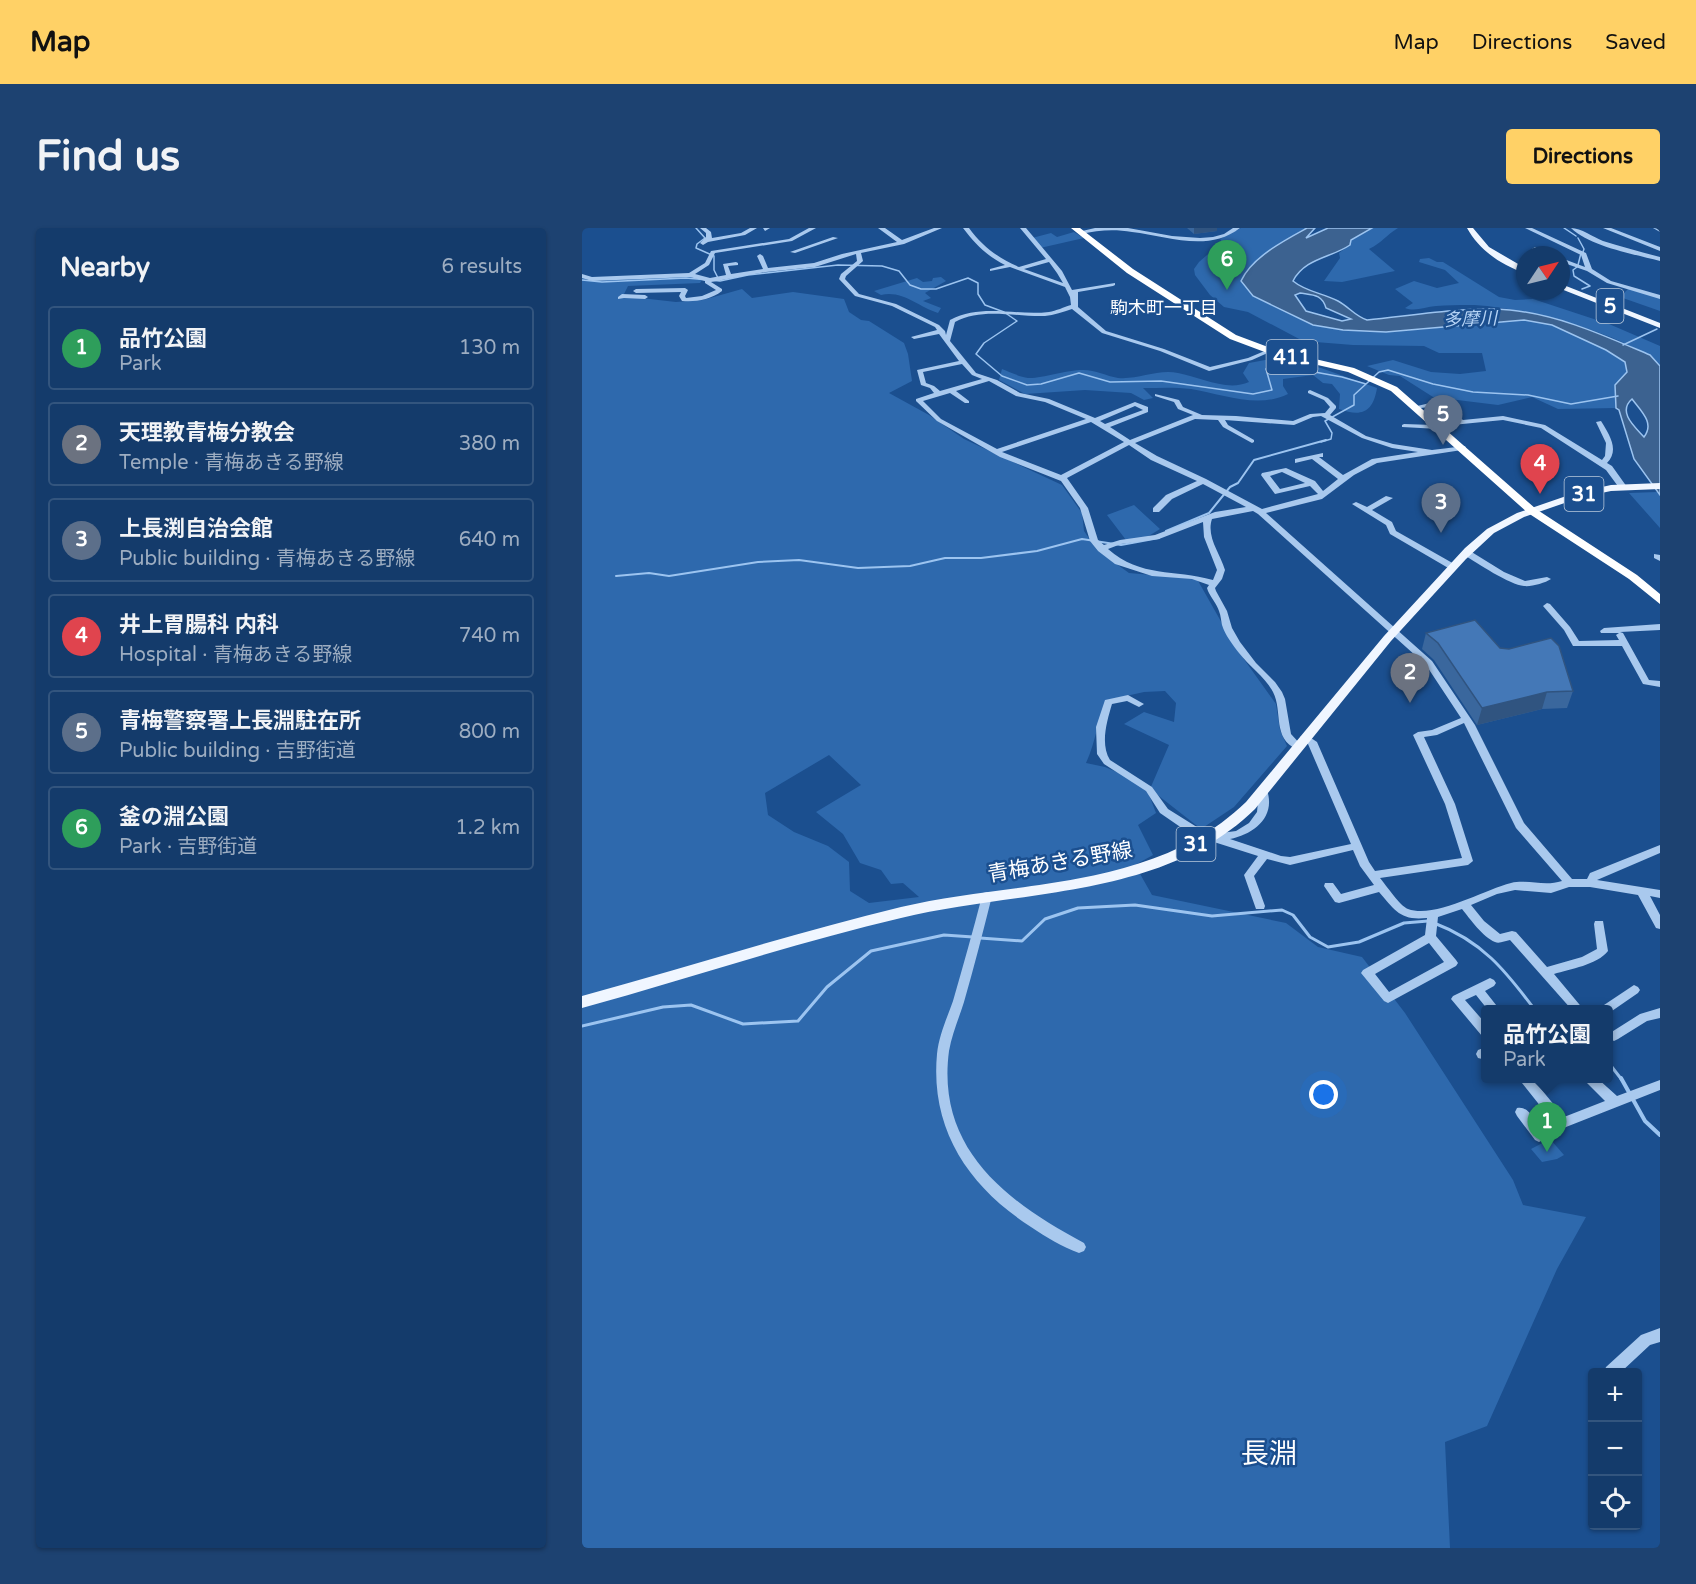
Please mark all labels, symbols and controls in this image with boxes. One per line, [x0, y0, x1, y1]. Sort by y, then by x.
text: Map [30, 25, 90, 59]
text: Map [1393, 30, 1439, 55]
text: Directions [1472, 30, 1572, 55]
text: Saved [1605, 30, 1666, 55]
button: Directions [1506, 129, 1660, 184]
text: Find us [36, 131, 180, 182]
pin: 6 [1208, 241, 1246, 290]
north arrow [1516, 246, 1570, 300]
text: Nearby [60, 252, 150, 283]
text: 6 results [442, 255, 522, 279]
road number: 5 [1596, 289, 1624, 323]
district label: 駒木町一丁目 [1110, 297, 1218, 319]
water label: 多摩川 [1443, 307, 1499, 331]
text: 品竹公園 [119, 326, 207, 352]
text: 1 [75, 336, 88, 360]
text: 130 m [459, 336, 520, 360]
road number: 411 [1266, 340, 1318, 374]
text: Park [119, 352, 162, 376]
pin: 5 [1424, 396, 1462, 445]
text: 天理教青梅分教会 [119, 420, 295, 446]
text: 2 [75, 432, 88, 456]
text: 380 m [459, 432, 520, 456]
pin: 4 [1520, 444, 1560, 494]
text: Temple · 青梅あきる野線 [119, 451, 344, 475]
road number: 31 [1564, 477, 1604, 511]
pin: 3 [1422, 484, 1460, 533]
text: 上長渕自治会館 [119, 516, 273, 542]
text: 3 [75, 528, 88, 552]
text: 640 m [459, 528, 520, 552]
text: Public building · 青梅あきる野線 [119, 547, 415, 571]
text: 井上胃腸科 内科 [119, 612, 279, 638]
text: 4 [75, 624, 88, 648]
text: 740 m [459, 624, 520, 648]
text: Hospital · 青梅あきる野線 [119, 643, 352, 667]
pin: 2 [1390, 654, 1430, 703]
text: 青梅警察署上長淵駐在所 [119, 708, 361, 734]
text: 5 [75, 720, 88, 744]
text: 800 m [459, 720, 520, 744]
text: Public building · 吉野街道 [119, 739, 356, 763]
text: 釜の淵公園 [119, 804, 229, 830]
text: 6 [75, 816, 88, 840]
text: 1.2 km [455, 816, 520, 840]
road number: 31 [1176, 827, 1216, 861]
text: Park · 吉野街道 [119, 835, 257, 859]
street label: 青梅あきる野線 [986, 837, 1134, 888]
popup [1481, 1005, 1613, 1083]
text: 品竹公園 [1503, 1022, 1591, 1048]
text: Park [1503, 1048, 1546, 1072]
your location [1309, 1080, 1338, 1109]
pin: 1 [1528, 1102, 1566, 1152]
map controls [1588, 1368, 1642, 1530]
button: + [1588, 1368, 1642, 1422]
button: − [1588, 1422, 1642, 1476]
district label: 長淵 [1241, 1437, 1297, 1471]
button: locate [1588, 1476, 1642, 1530]

